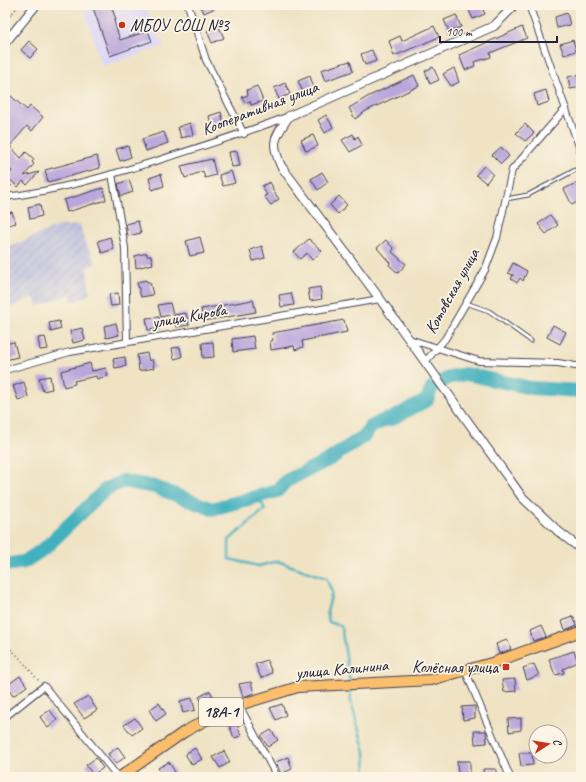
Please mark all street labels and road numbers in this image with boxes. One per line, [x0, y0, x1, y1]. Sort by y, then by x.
street label: Кооперативная улица [199, 76, 323, 140]
street label: Котовская улица [420, 243, 485, 337]
street label: улица Кирова [149, 299, 230, 333]
street label: улица Калинина [294, 654, 391, 684]
road number: 18А-1 [199, 698, 243, 726]

